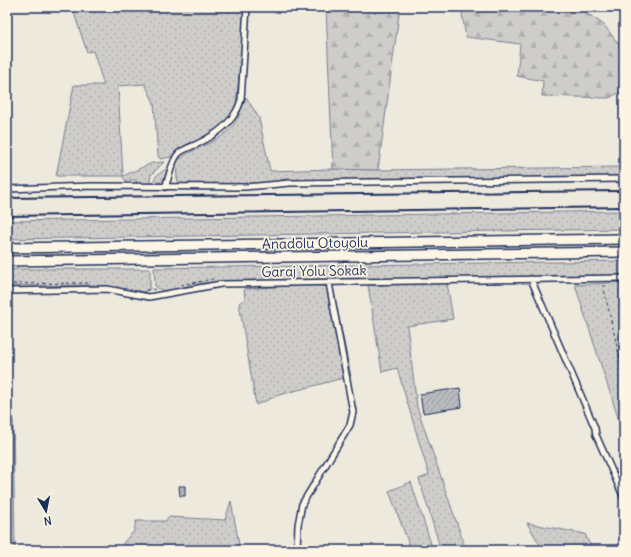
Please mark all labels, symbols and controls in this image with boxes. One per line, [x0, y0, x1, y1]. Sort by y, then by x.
street label: Anadolu Otoyolu [262, 233, 368, 253]
street label: Garaj Yolu Sokak [261, 261, 367, 281]
north arrow [26, 491, 66, 531]
text: N [43, 513, 53, 528]

